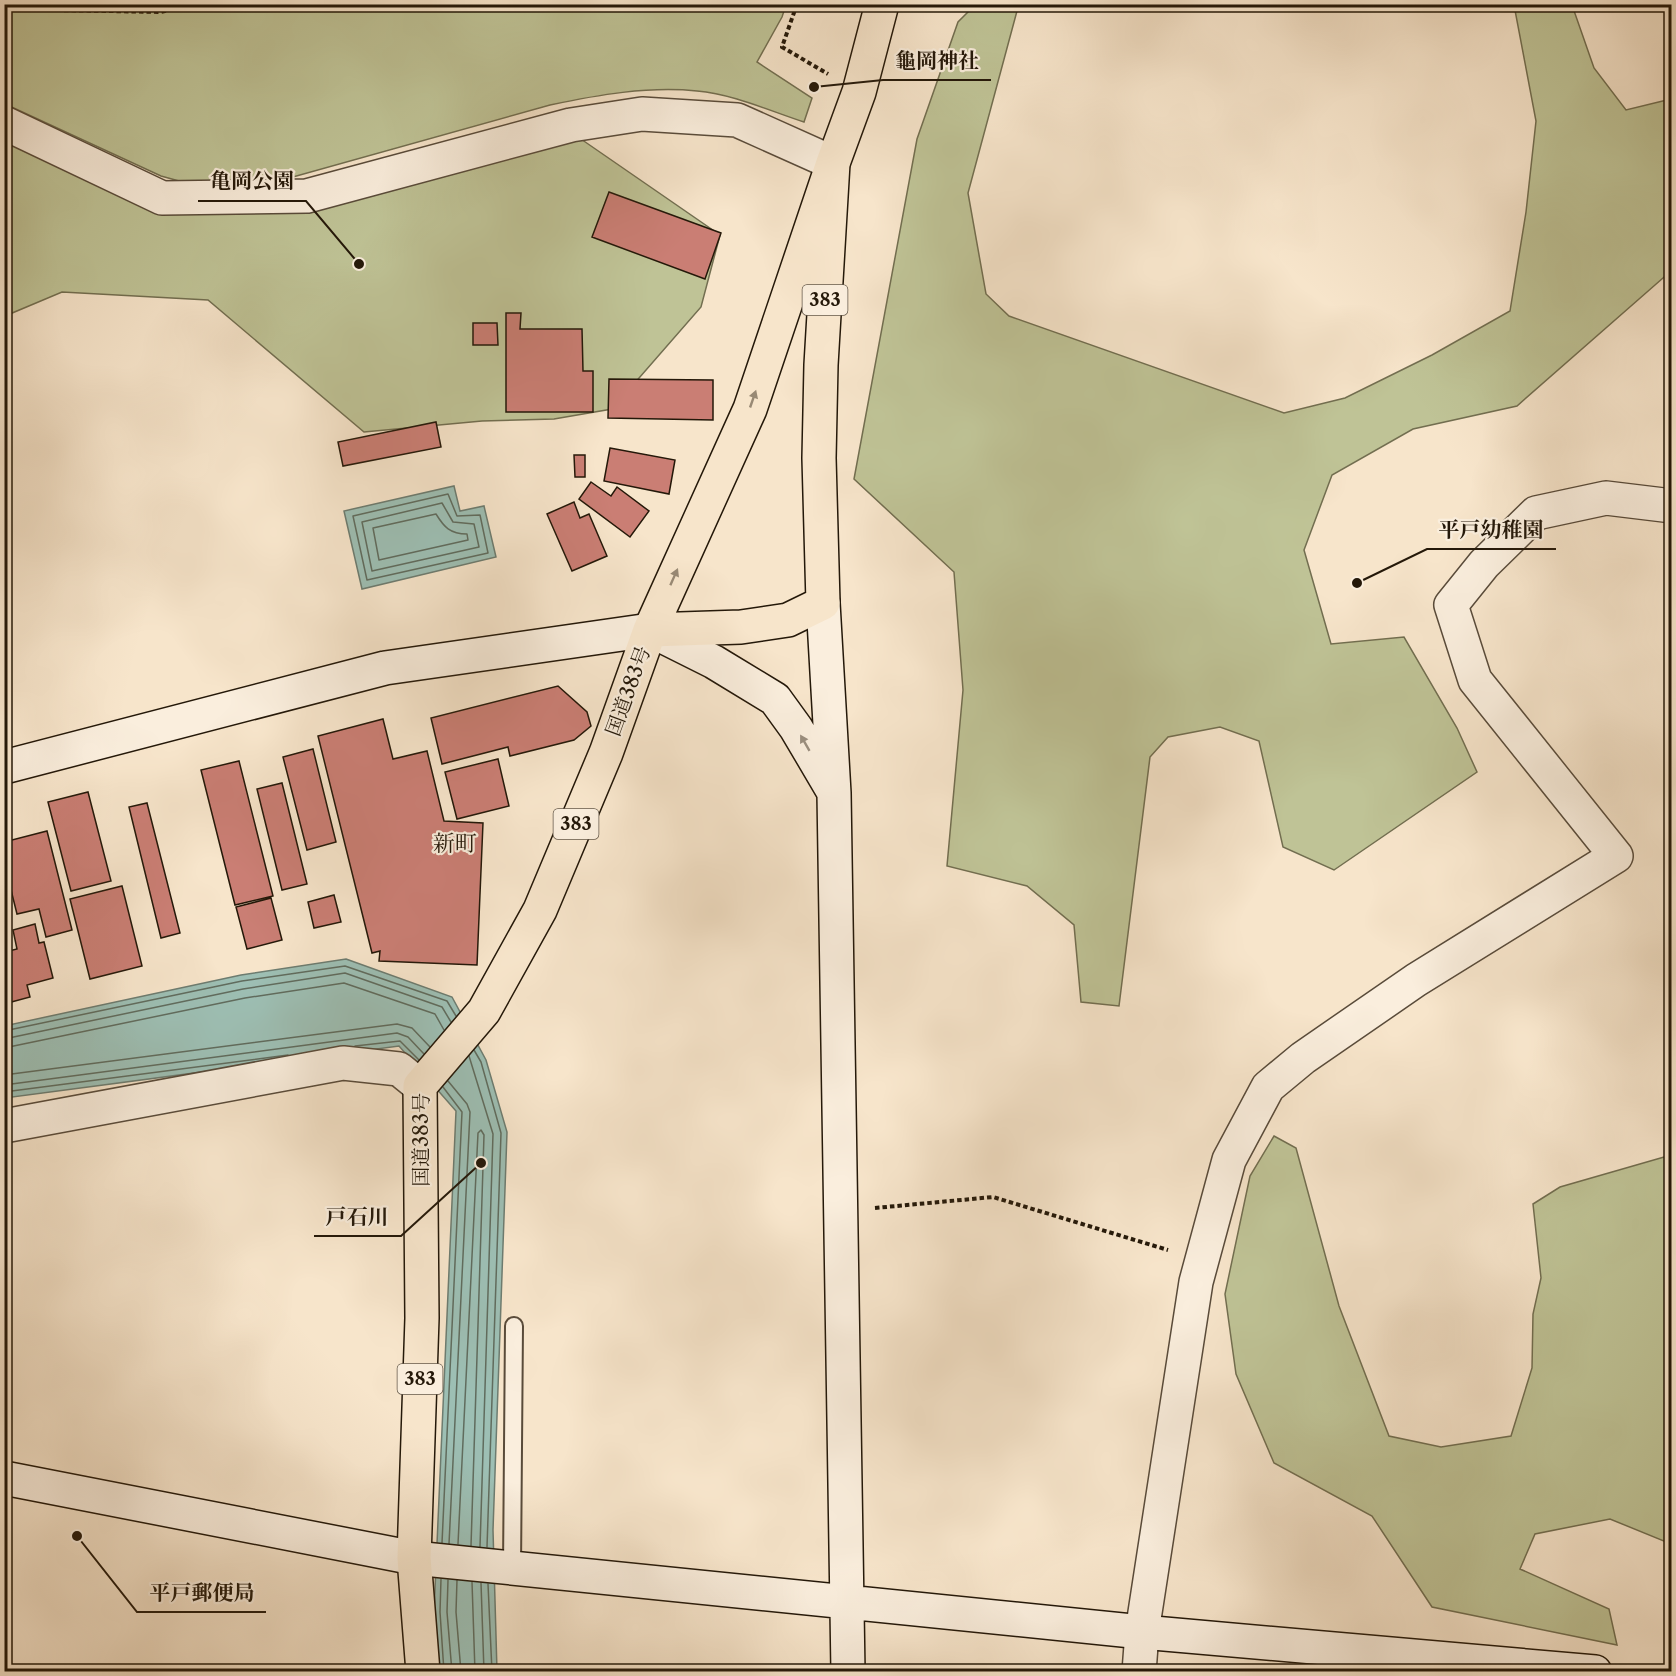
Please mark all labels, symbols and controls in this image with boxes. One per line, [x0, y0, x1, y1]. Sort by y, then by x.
callout: 龜岡神社 [883, 41, 991, 80]
text: 龜岡神社 [895, 48, 979, 73]
callout: 亀岡公園 [198, 162, 306, 201]
text: 亀岡公園 [210, 168, 294, 193]
road number: 383 [802, 285, 848, 315]
one-way arrow [749, 390, 759, 408]
callout: 平戸幼稚園 [1427, 510, 1556, 549]
text: 平戸幼稚園 [1439, 517, 1544, 542]
one-way arrow [670, 568, 680, 586]
street label: 国道383号 [601, 643, 655, 739]
one-way arrow [799, 735, 810, 751]
road number: 383 [554, 809, 598, 839]
district label: 新町 [433, 830, 477, 857]
street label: 国道383号 [409, 1093, 433, 1187]
callout: 戸石川 [314, 1197, 401, 1236]
text: 戸石川 [326, 1204, 389, 1229]
road number: 383 [398, 1364, 442, 1394]
callout: 平戸郵便局 [137, 1573, 266, 1612]
text: 平戸郵便局 [150, 1580, 255, 1605]

